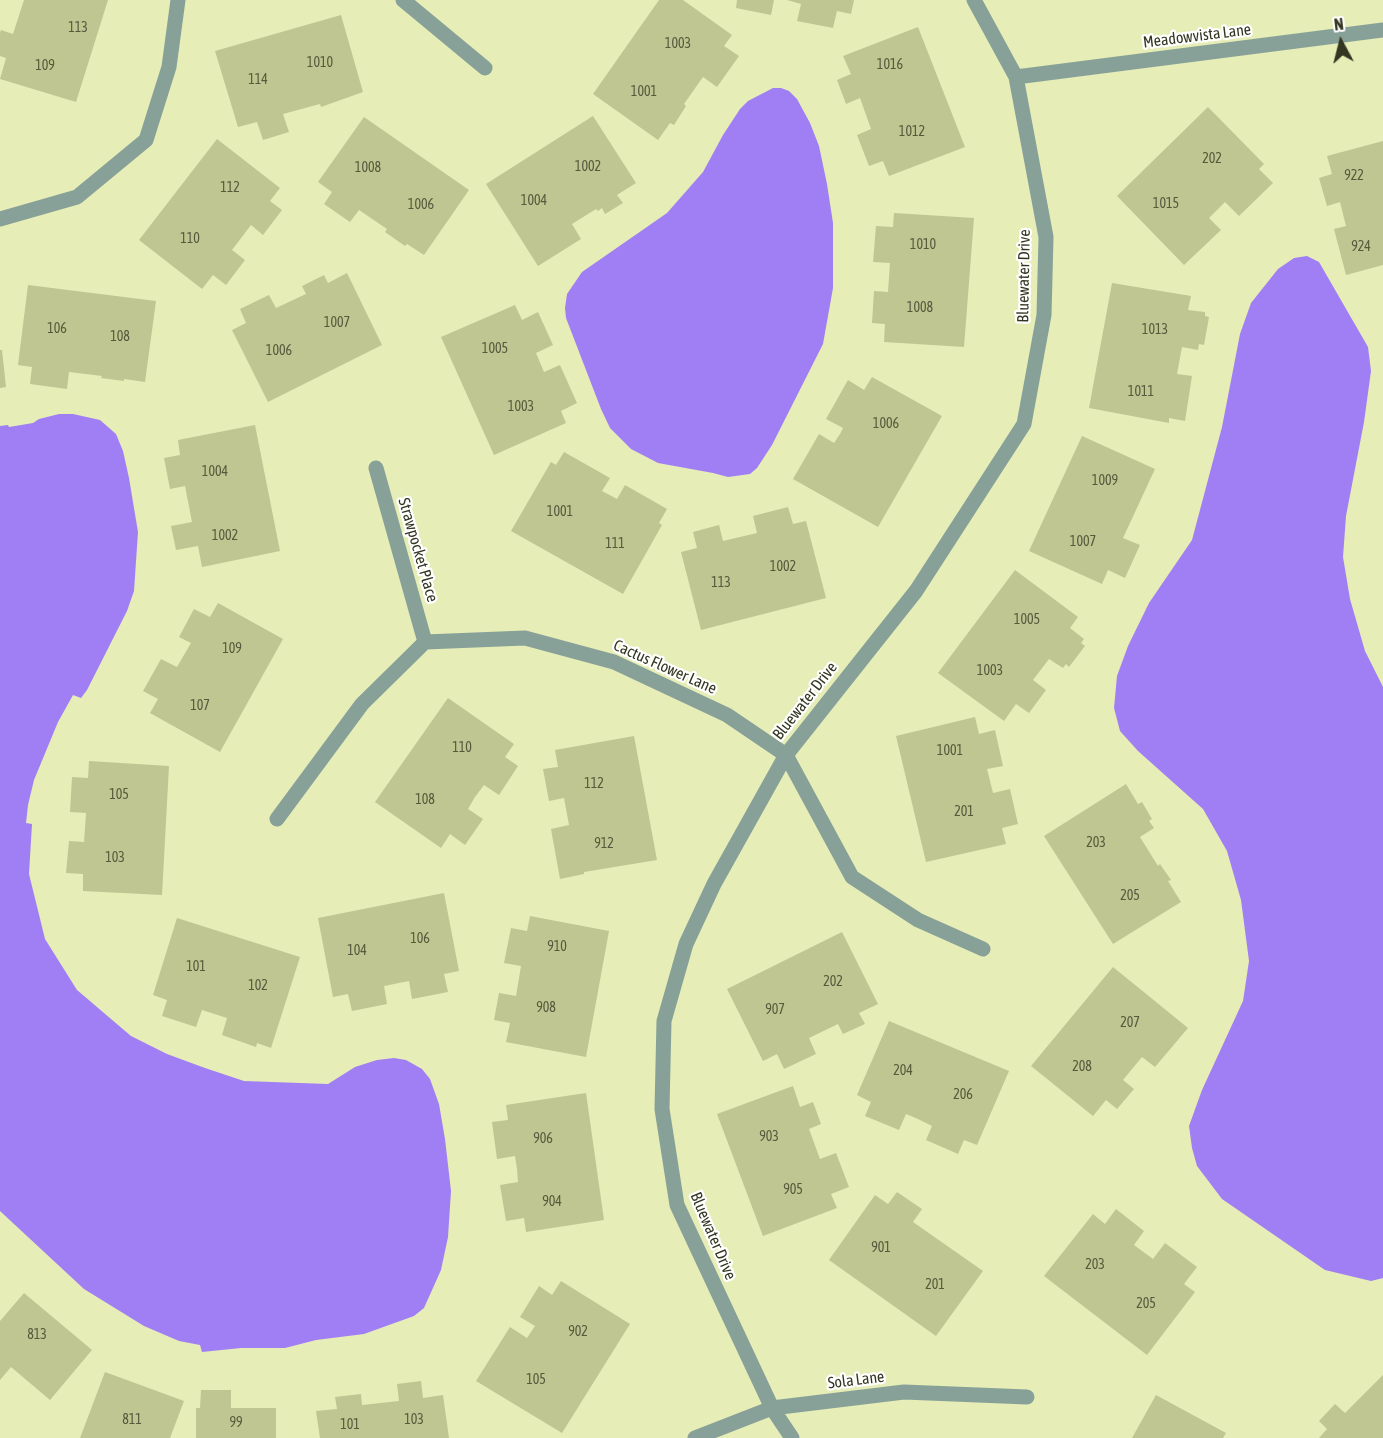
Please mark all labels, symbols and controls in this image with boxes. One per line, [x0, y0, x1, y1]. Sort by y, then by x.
north arrow [1311, 12, 1371, 72]
text: N [1333, 15, 1345, 34]
house number: 113 [68, 20, 88, 36]
street label: Meadowvista Lane [1142, 20, 1252, 52]
house number: 1003 [665, 36, 691, 52]
house number: 1010 [307, 55, 333, 71]
house number: 1016 [877, 57, 903, 73]
house number: 109 [35, 58, 55, 74]
house number: 114 [248, 72, 268, 88]
house number: 1001 [631, 84, 657, 100]
house number: 1012 [899, 124, 925, 140]
house number: 202 [1202, 151, 1222, 167]
house number: 1002 [575, 159, 601, 175]
house number: 1008 [355, 160, 381, 176]
house number: 922 [1344, 168, 1364, 184]
house number: 112 [220, 180, 240, 196]
house number: 1004 [521, 193, 547, 209]
house number: 1015 [1153, 196, 1179, 212]
house number: 1006 [408, 197, 434, 213]
street label: Bluewater Drive [1014, 229, 1034, 323]
house number: 110 [180, 231, 200, 247]
house number: 1010 [910, 237, 936, 253]
house number: 924 [1351, 239, 1371, 255]
house number: 1008 [907, 300, 933, 316]
house number: 1007 [324, 315, 350, 331]
house number: 106 [47, 321, 67, 337]
house number: 1013 [1142, 322, 1168, 338]
house number: 108 [110, 329, 130, 345]
house number: 1005 [482, 341, 508, 357]
house number: 1006 [266, 343, 292, 359]
house number: 1011 [1128, 384, 1154, 400]
house number: 1003 [508, 399, 534, 415]
house number: 1006 [873, 416, 899, 432]
house number: 1004 [202, 464, 228, 480]
house number: 1009 [1092, 473, 1118, 489]
street label: Strawpocket Place [394, 496, 442, 604]
house number: 1001 [547, 504, 573, 520]
house number: 1002 [212, 528, 238, 544]
house number: 1007 [1070, 534, 1096, 550]
house number: 111 [605, 536, 625, 552]
house number: 1002 [770, 559, 796, 575]
house number: 113 [711, 575, 731, 591]
house number: 1005 [1014, 612, 1040, 628]
street label: Cactus Flower Lane [610, 636, 720, 698]
house number: 109 [222, 641, 242, 657]
street label: Bluewater Drive [769, 658, 841, 744]
house number: 1003 [977, 663, 1003, 679]
house number: 107 [190, 698, 210, 714]
house number: 110 [452, 740, 472, 756]
house number: 1001 [937, 743, 963, 759]
house number: 112 [584, 776, 604, 792]
house number: 105 [109, 787, 129, 803]
house number: 108 [415, 792, 435, 808]
house number: 201 [954, 804, 974, 820]
house number: 203 [1086, 835, 1106, 851]
house number: 912 [594, 836, 614, 852]
house number: 103 [105, 850, 125, 866]
house number: 205 [1120, 888, 1140, 904]
house number: 106 [410, 931, 430, 947]
house number: 910 [547, 939, 567, 955]
house number: 104 [347, 943, 367, 959]
house number: 101 [186, 959, 206, 975]
house number: 202 [823, 974, 843, 990]
house number: 102 [248, 978, 268, 994]
house number: 908 [536, 1000, 556, 1016]
house number: 907 [765, 1002, 785, 1018]
house number: 207 [1120, 1015, 1140, 1031]
house number: 208 [1072, 1059, 1092, 1075]
house number: 204 [893, 1063, 913, 1079]
house number: 206 [953, 1087, 973, 1103]
house number: 903 [759, 1129, 779, 1145]
house number: 906 [533, 1131, 553, 1147]
house number: 905 [783, 1182, 803, 1198]
street label: Bluewater Drive [686, 1189, 740, 1283]
house number: 904 [542, 1194, 562, 1210]
house number: 901 [871, 1240, 891, 1256]
house number: 203 [1085, 1257, 1105, 1273]
house number: 201 [925, 1277, 945, 1293]
house number: 205 [1136, 1296, 1156, 1312]
house number: 902 [568, 1324, 588, 1340]
house number: 813 [27, 1327, 47, 1343]
street label: Sola Lane [827, 1367, 885, 1393]
house number: 105 [526, 1372, 546, 1388]
house number: 811 [122, 1412, 142, 1428]
house number: 103 [404, 1412, 424, 1428]
house number: 99 [229, 1415, 243, 1431]
house number: 101 [340, 1417, 360, 1433]

